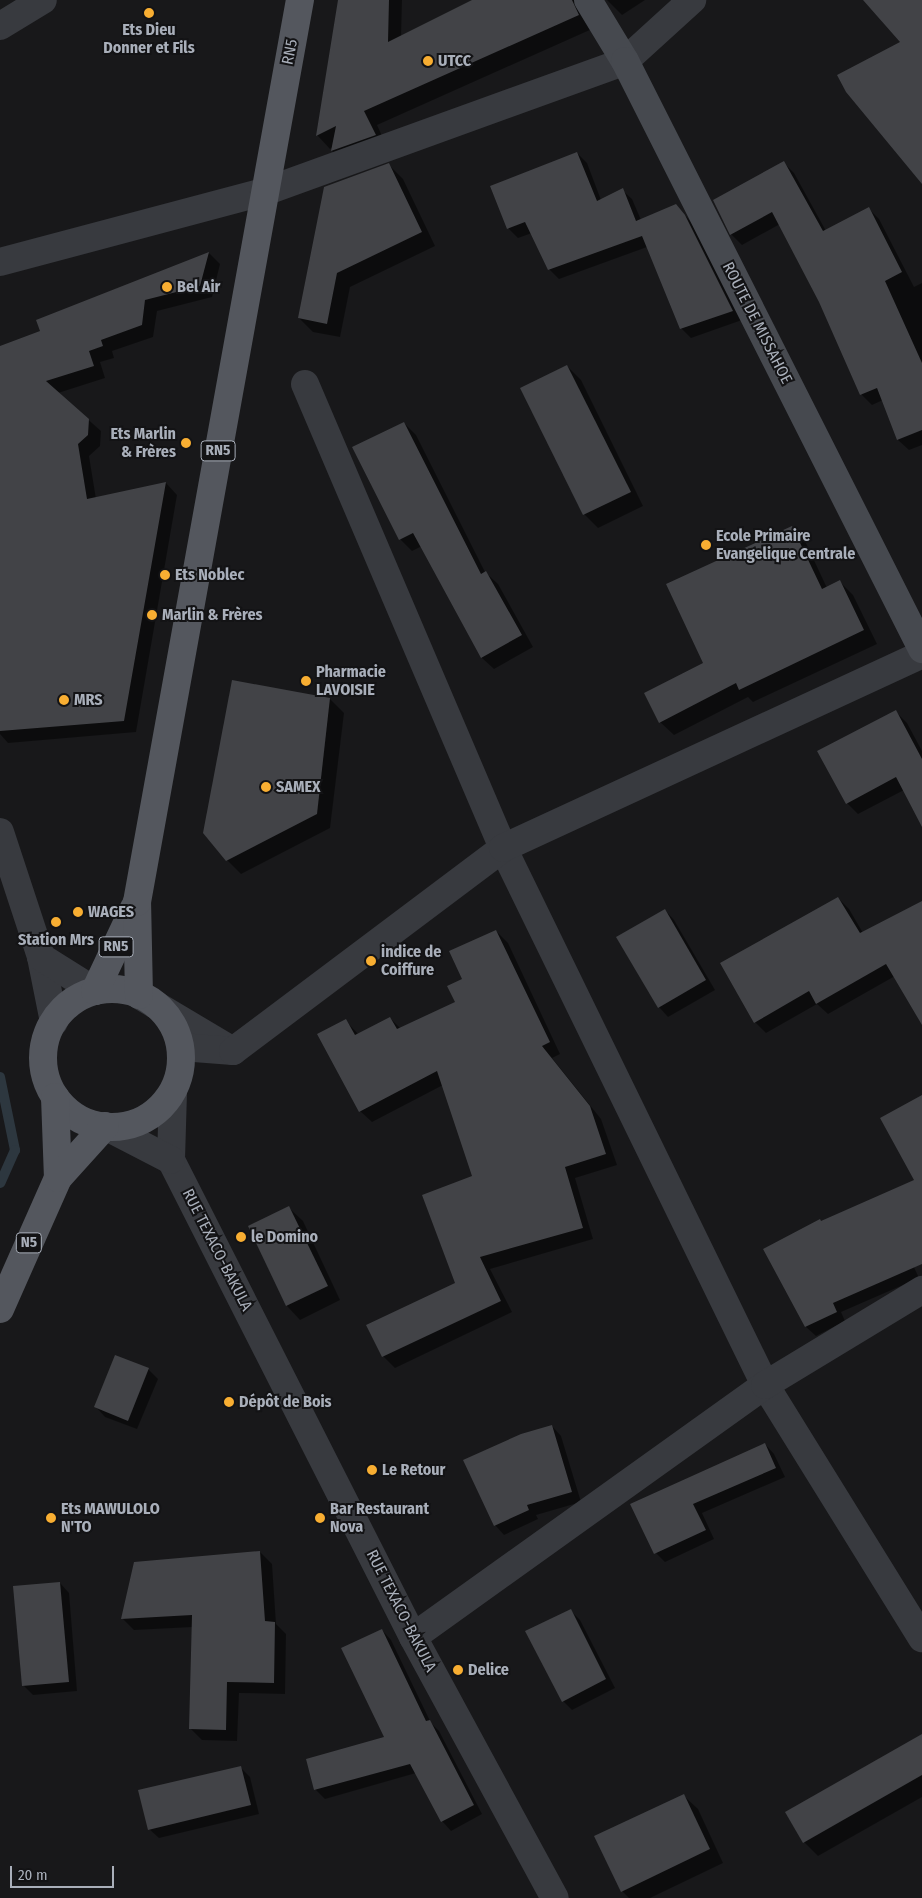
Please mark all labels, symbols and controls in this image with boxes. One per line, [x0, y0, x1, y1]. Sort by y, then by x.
marker: Ets Dieu Donner et Fils [143, 7, 155, 19]
place label: Ets Dieu Donner et Fils [103, 20, 195, 58]
street label: RN5 [278, 38, 302, 66]
place label: UTCC [438, 51, 471, 71]
marker: UTCC [422, 55, 434, 67]
street label: ROUTE DE MISSAHOE [718, 259, 796, 387]
place label: Bel Air [177, 277, 220, 297]
marker: Bel Air [161, 281, 173, 293]
place label: Ets Marlin & Frères [111, 424, 176, 462]
marker: Ets Marlin & Frères [180, 437, 192, 449]
road number: RN5 [200, 438, 236, 464]
place label: Ecole Primaire Evangelique Centrale [716, 526, 855, 564]
marker: Ecole Primaire Evangelique Centrale [700, 539, 712, 551]
place label: Ets Noblec [175, 565, 244, 585]
marker: Ets Noblec [159, 569, 171, 581]
place label: Marlin & Frères [162, 605, 262, 625]
marker: Marlin & Frères [146, 609, 158, 621]
place label: Pharmacie LAVOISIE [316, 662, 386, 700]
marker: Pharmacie LAVOISIE [300, 675, 312, 687]
place label: MRS [74, 690, 103, 710]
marker: MRS [58, 694, 70, 706]
place label: SAMEX [276, 777, 320, 797]
marker: SAMEX [260, 781, 272, 793]
place label: WAGES [88, 902, 134, 922]
marker: WAGES [72, 906, 84, 918]
marker: Station Mrs [50, 916, 62, 928]
place label: Station Mrs [18, 930, 94, 950]
road number: RN5 [98, 934, 134, 960]
place label: indice de Coiffure [381, 942, 441, 980]
marker: indice de Coiffure [365, 955, 377, 967]
street label: RUE TEXACO-BAKULA [178, 1186, 256, 1314]
place label: le Domino [251, 1227, 318, 1247]
road number: N5 [15, 1230, 43, 1256]
marker: le Domino [235, 1231, 247, 1243]
place label: Dépôt de Bois [239, 1392, 332, 1412]
marker: Dépôt de Bois [223, 1396, 235, 1408]
place label: Le Retour [382, 1460, 445, 1480]
marker: Le Retour [366, 1464, 378, 1476]
place label: Ets MAWULOLO N'TO [61, 1499, 160, 1537]
place label: Bar Restaurant Nova [330, 1499, 429, 1537]
marker: Ets MAWULOLO N'TO [45, 1512, 57, 1524]
marker: Bar Restaurant Nova [314, 1512, 326, 1524]
street label: RUE TEXACO-BAKULA [362, 1547, 440, 1675]
place label: Delice [468, 1660, 509, 1680]
marker: Delice [452, 1664, 464, 1676]
scale bar [12, 1856, 116, 1888]
text: 20 m [18, 1866, 48, 1884]

